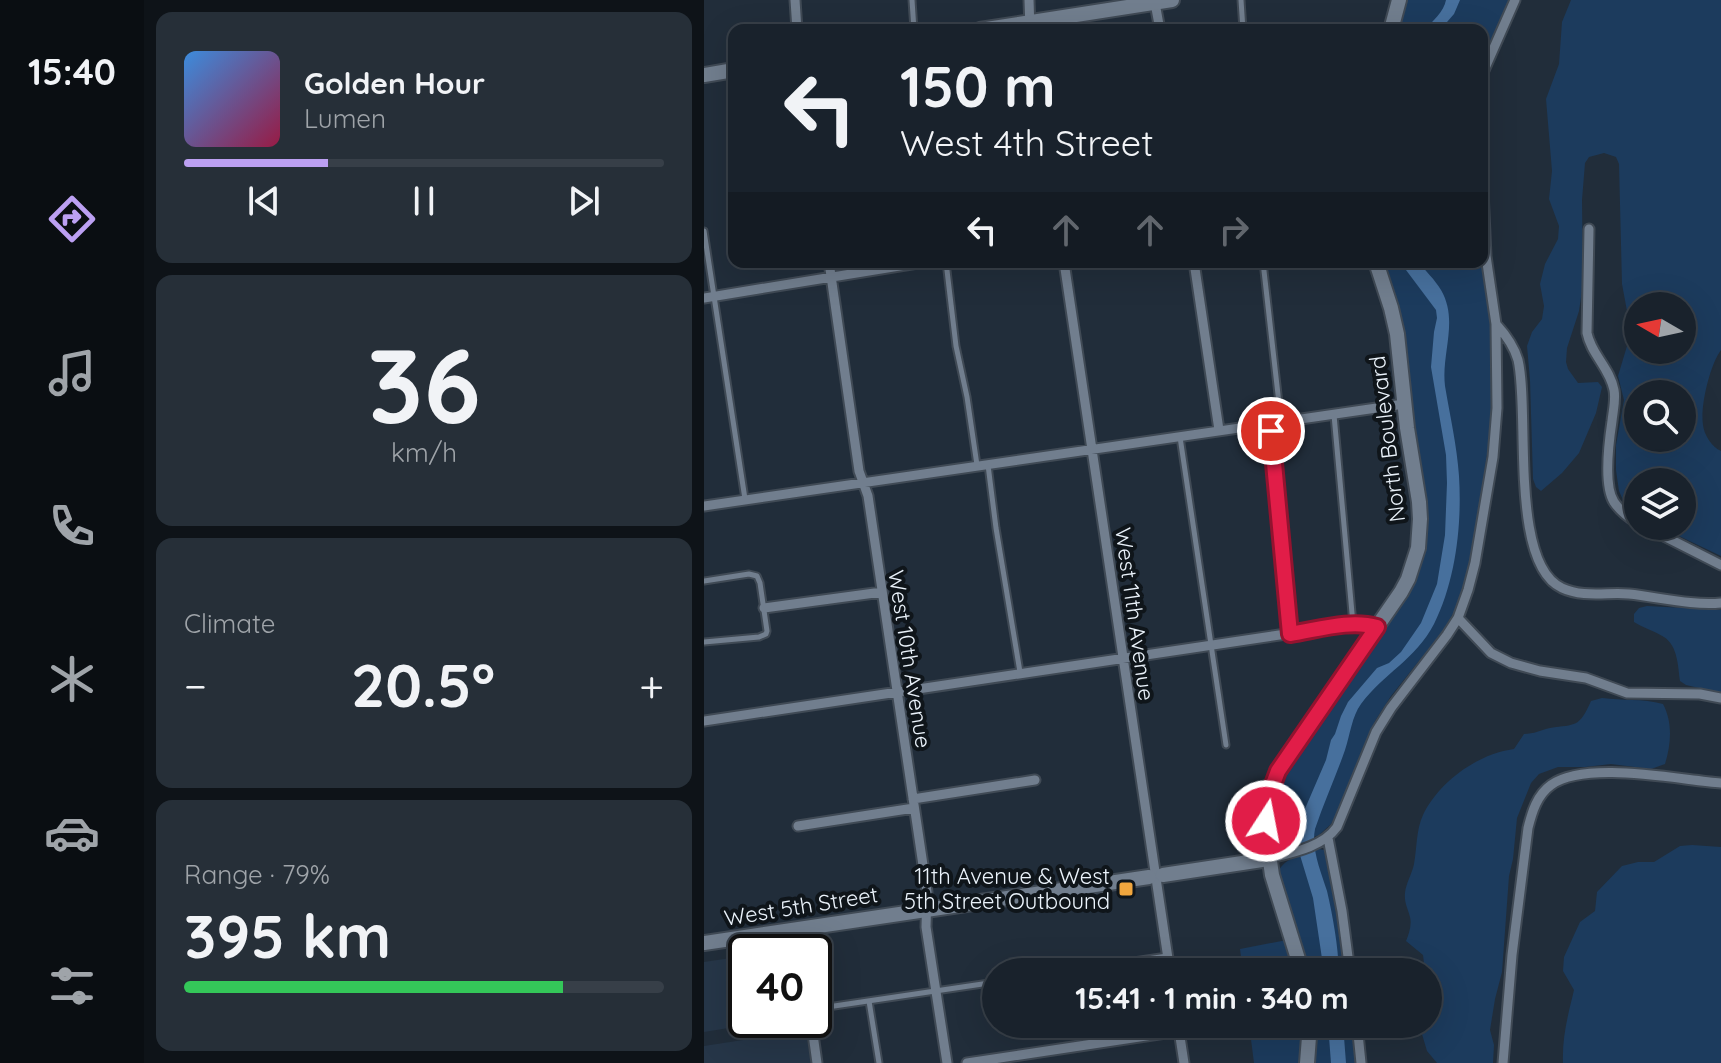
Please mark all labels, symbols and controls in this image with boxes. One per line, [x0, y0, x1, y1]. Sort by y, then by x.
text: 15:40 [28, 49, 116, 94]
text: 150 m [900, 51, 1056, 121]
icon: left [768, 56, 872, 160]
text: Golden Hour [304, 64, 485, 102]
text: Lumen [304, 102, 386, 135]
text: West 4th Street [900, 120, 1153, 165]
icon: previous [242, 179, 286, 223]
icon: pause [402, 179, 446, 223]
icon: next [562, 179, 606, 223]
icon: directions [44, 191, 100, 247]
icon: left [960, 208, 1004, 252]
icon: ahead [1044, 208, 1088, 252]
icon: ahead [1128, 208, 1172, 252]
icon: right [1212, 208, 1256, 252]
north arrow [1624, 292, 1696, 364]
map controls [1624, 292, 1696, 540]
text: 36 [367, 319, 481, 449]
icon: music [44, 345, 100, 401]
street label: North Boulevard [1363, 354, 1411, 524]
button: search [1624, 380, 1696, 452]
pin [1237, 397, 1305, 465]
icon: arrive [1249, 409, 1293, 453]
text: km/h [391, 436, 457, 469]
button: layers [1624, 468, 1696, 540]
icon: phone [44, 498, 100, 554]
street label: West 11th Avenue [1109, 526, 1161, 702]
street label: West 10th Avenue [882, 568, 938, 750]
text: Climate [184, 607, 275, 640]
text: 20.5° [351, 647, 495, 722]
icon: climate [44, 651, 100, 707]
text: − [184, 658, 207, 713]
text: + [639, 658, 664, 713]
position arrow [1224, 779, 1308, 863]
icon: car [44, 805, 100, 861]
text: Range · 79% [184, 858, 330, 891]
place label: 11th Avenue & West 5th Street Outbound [904, 862, 1110, 915]
street label: West 5th Street [722, 880, 880, 932]
marker: 11th Avenue & West 5th Street Outbound [1117, 880, 1135, 898]
text: 395 km [184, 898, 391, 973]
speed limit sign: 40 [728, 934, 832, 1038]
icon: filters [44, 958, 100, 1014]
text: 15:41 · 1 min · 340 m [1075, 979, 1349, 1017]

